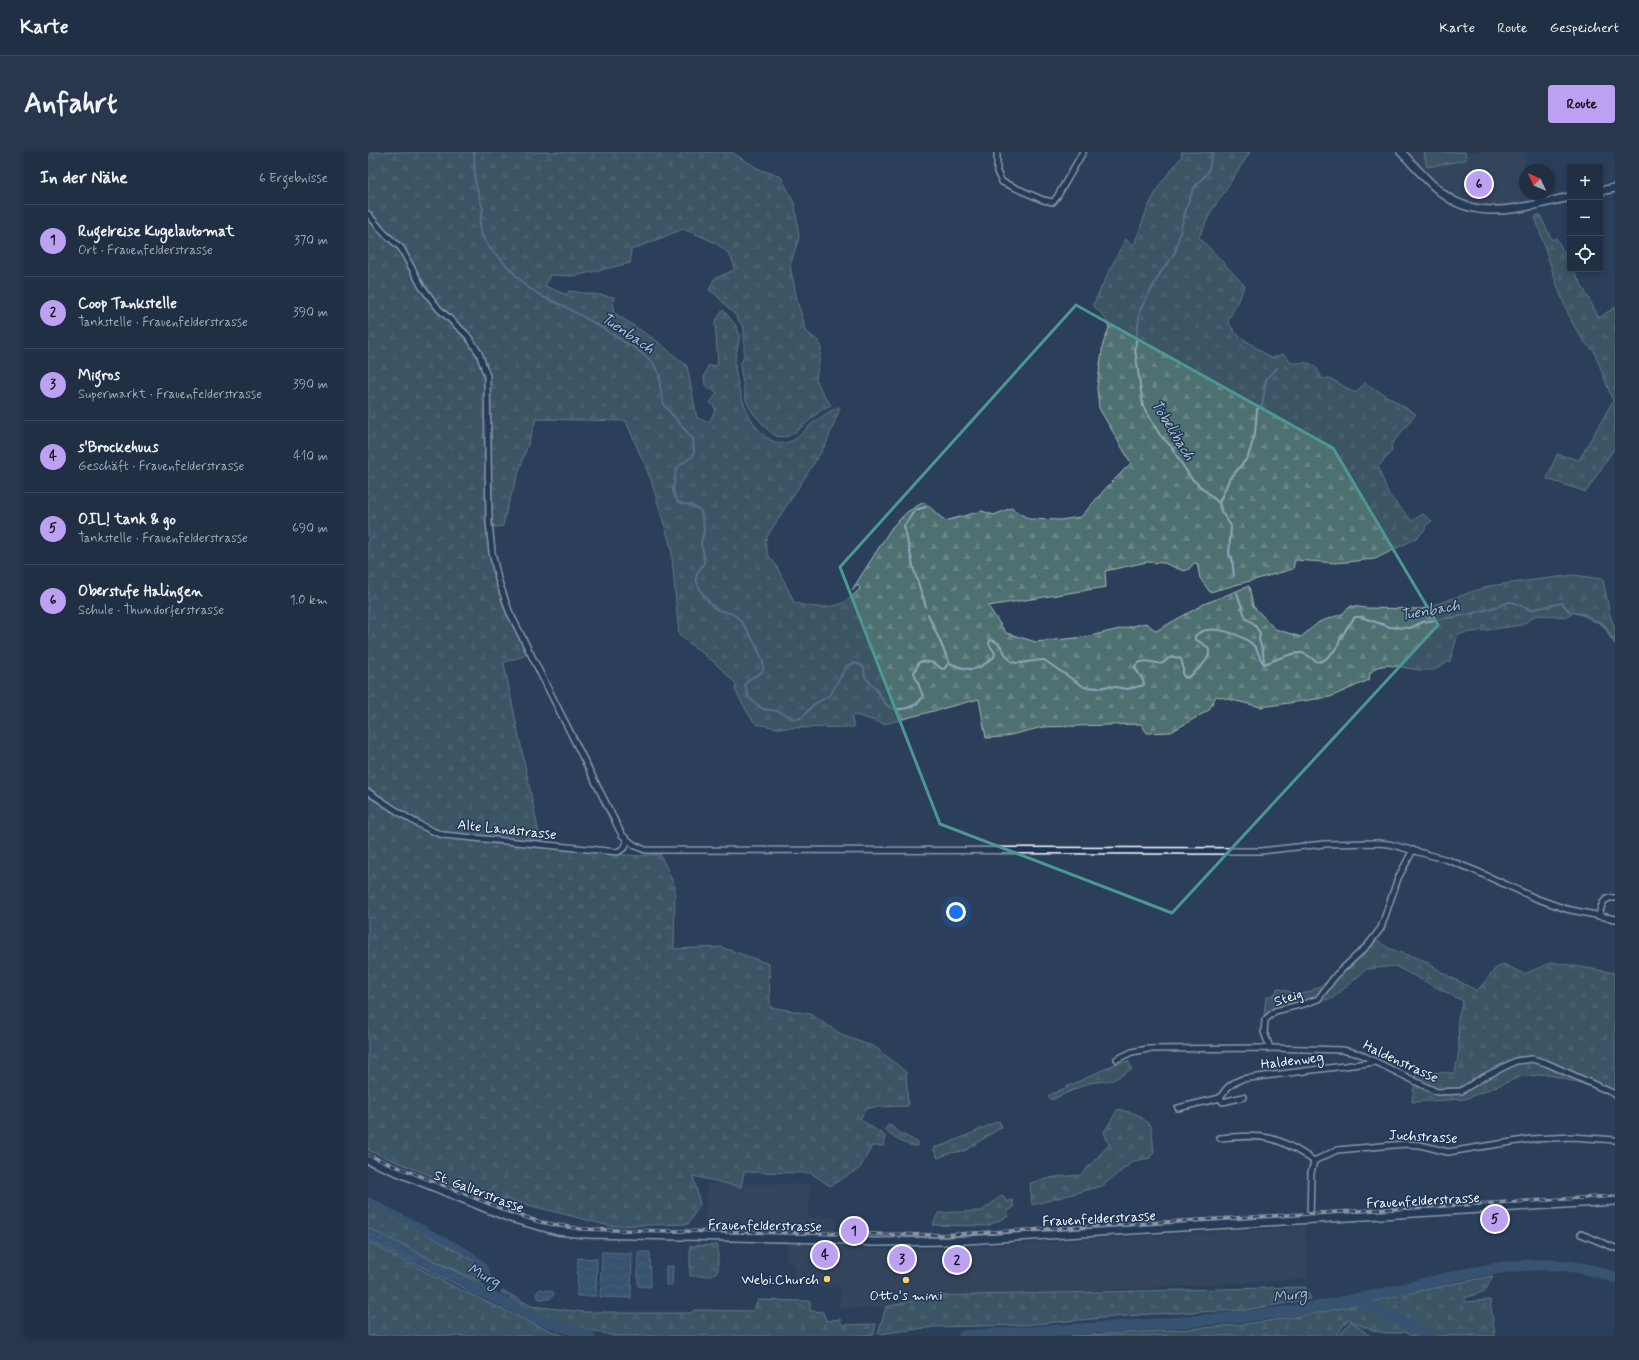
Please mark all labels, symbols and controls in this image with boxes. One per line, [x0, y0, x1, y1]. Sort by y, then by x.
text: Karte [20, 15, 69, 40]
text: Karte [1439, 19, 1475, 37]
text: Route [1497, 19, 1528, 37]
text: Gespeichert [1550, 19, 1619, 37]
button: Route [1548, 85, 1615, 123]
text: Anfahrt [24, 86, 117, 123]
north arrow [1519, 164, 1555, 200]
map controls [1567, 164, 1603, 272]
button: + [1567, 164, 1603, 200]
text: In der Nähe [40, 167, 128, 189]
pin: 6 [1466, 169, 1492, 199]
text: 6 Ergebnisse [259, 170, 328, 187]
button: − [1567, 200, 1603, 236]
text: Rugelreise Kugelautomat [78, 222, 234, 242]
text: 1 [50, 232, 56, 249]
text: 370 m [294, 232, 328, 249]
button: locate [1567, 236, 1603, 272]
text: Ort · Frauenfelderstrasse [78, 242, 213, 259]
text: Coop Tankstelle [78, 294, 177, 314]
text: 2 [50, 304, 56, 321]
text: 390 m [293, 304, 328, 321]
water label: Tuenbach [597, 309, 658, 359]
text: Tankstelle · Frauenfelderstrasse [78, 314, 248, 331]
text: Migros [78, 366, 120, 386]
text: 3 [50, 376, 56, 393]
text: 390 m [293, 376, 328, 393]
text: Supermarkt · Frauenfelderstrasse [78, 386, 262, 403]
water label: Töbelibach [1146, 396, 1199, 465]
text: s'Brockehuus [78, 438, 159, 458]
text: 4 [49, 448, 57, 465]
text: 410 m [293, 448, 328, 465]
text: Geschäft · Frauenfelderstrasse [78, 458, 244, 475]
text: OIL! tank & go [78, 510, 176, 530]
text: 5 [49, 520, 57, 537]
text: 690 m [292, 520, 328, 537]
text: Tankstelle · Frauenfelderstrasse [78, 530, 248, 547]
text: Oberstufe Halingen [78, 582, 203, 602]
text: 6 [50, 592, 56, 609]
text: 1.0 km [290, 592, 328, 609]
water label: Tuenbach [1399, 596, 1462, 626]
text: Schule · Thundorferstrasse [78, 602, 224, 619]
street label: Alte Landstrasse [456, 816, 557, 844]
your location [946, 902, 966, 922]
street label: Steig [1272, 985, 1305, 1011]
street label: Haldenstrasse [1360, 1037, 1441, 1087]
street label: Haldenweg [1260, 1048, 1325, 1075]
street label: Juchstrasse [1388, 1126, 1458, 1148]
street label: St. Gallerstrasse [431, 1166, 526, 1217]
street label: Frauenfelderstrasse [1366, 1189, 1480, 1213]
pin: 5 [1482, 1204, 1508, 1234]
street label: Frauenfelderstrasse [1042, 1207, 1156, 1231]
street label: Frauenfelderstrasse [708, 1216, 822, 1236]
pin: 1 [841, 1216, 867, 1246]
pin: 4 [812, 1240, 838, 1270]
pin: 3 [889, 1244, 915, 1274]
pin: 2 [944, 1245, 970, 1275]
water label: Murg [463, 1259, 504, 1294]
place label: Webi.Church [741, 1271, 819, 1289]
marker: Webi.Church [822, 1274, 832, 1284]
marker: Otto's mini [901, 1275, 911, 1285]
water label: Murg [1272, 1284, 1310, 1309]
place label: Otto's mini [869, 1287, 943, 1305]

